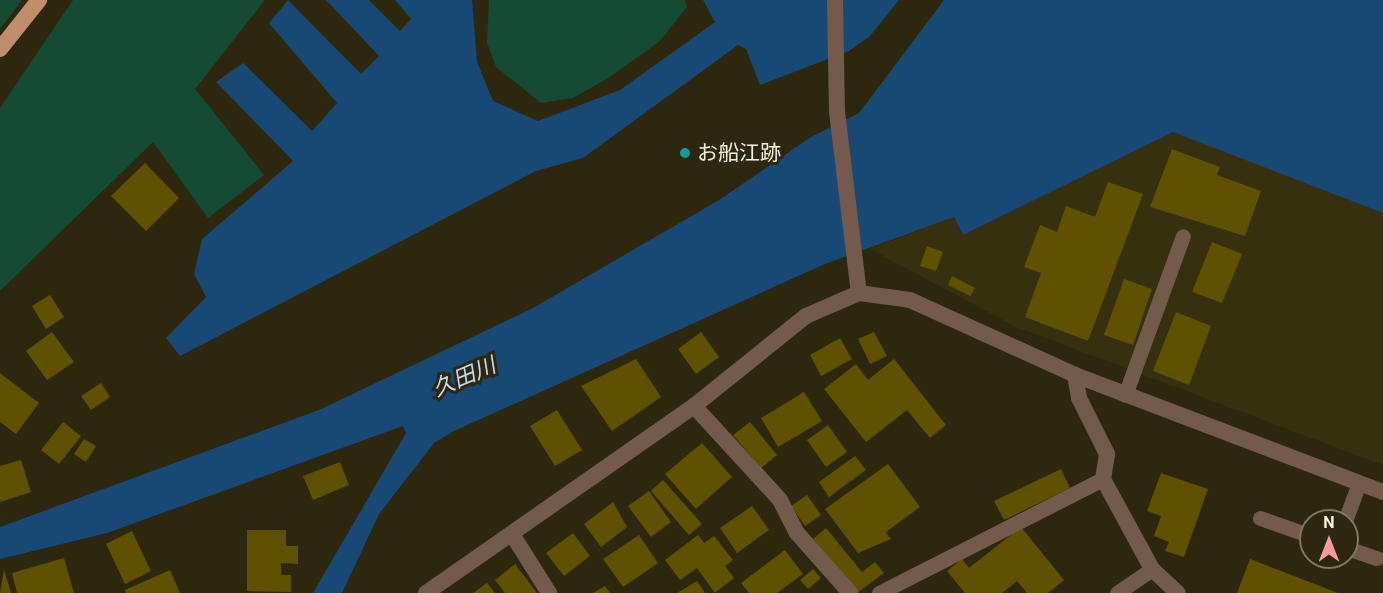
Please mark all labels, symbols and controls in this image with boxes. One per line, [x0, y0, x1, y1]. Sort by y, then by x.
place label: お船江跡 [697, 140, 781, 166]
marker: お船江跡 [678, 146, 692, 160]
water label: 久田川 [428, 352, 500, 402]
north arrow [1299, 509, 1359, 569]
text: N [1323, 513, 1335, 532]

